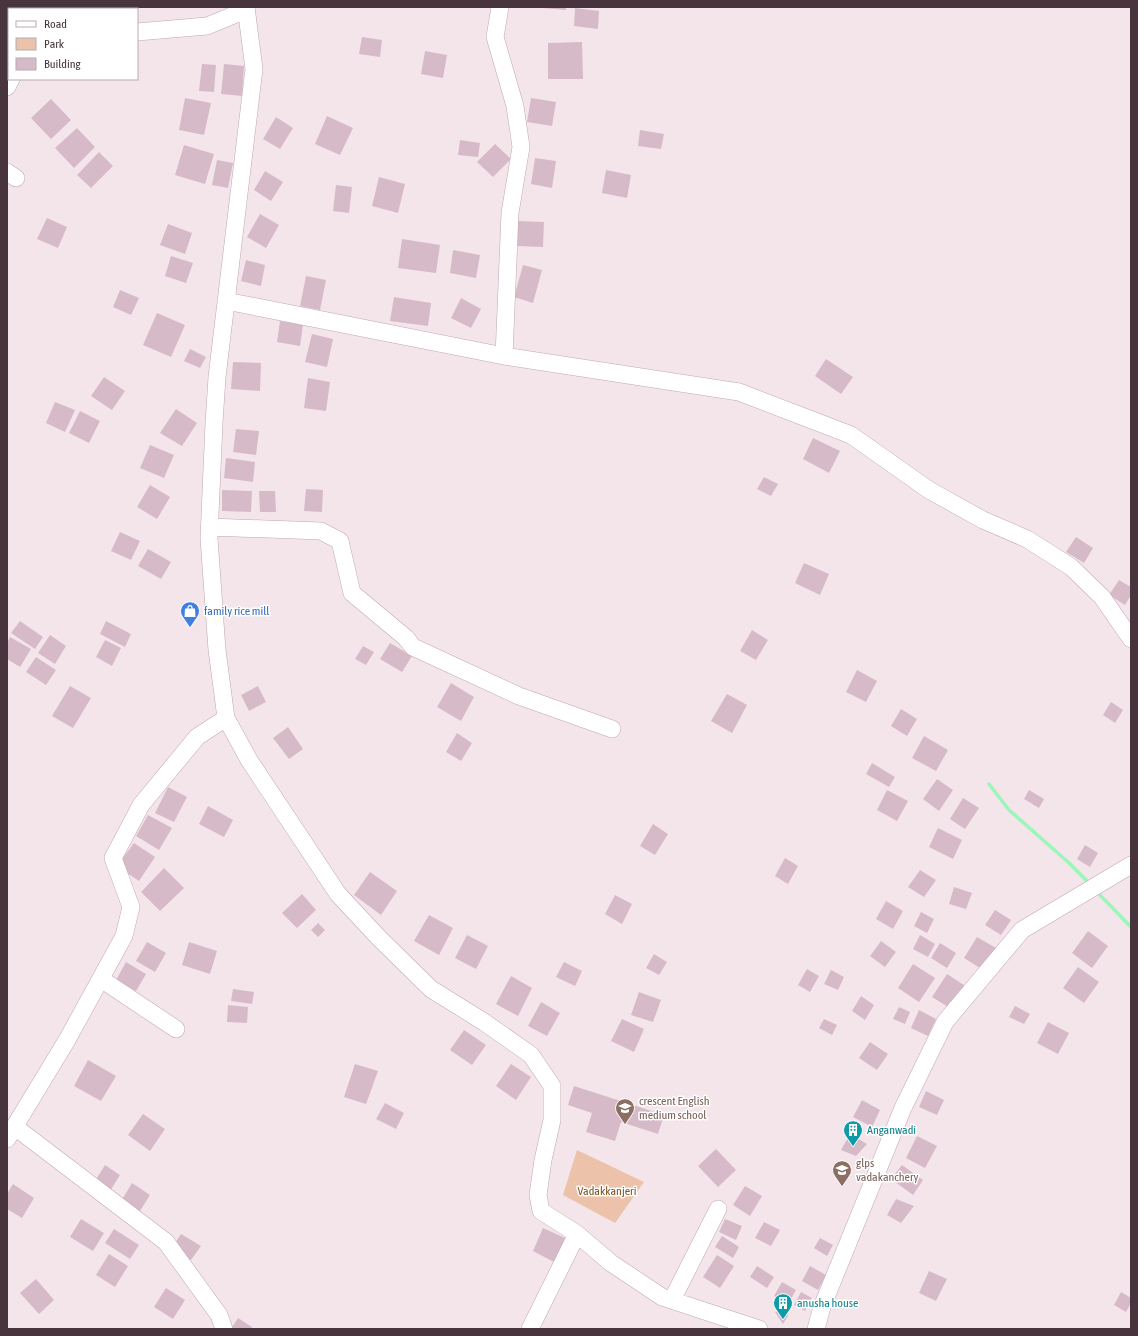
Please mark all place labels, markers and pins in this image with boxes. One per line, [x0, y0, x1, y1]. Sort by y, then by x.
shop icon: family rice mill [179, 600, 201, 628]
place label: family rice mill [204, 604, 270, 618]
place label: crescent English medium school [639, 1094, 710, 1122]
school or university icon: crescent English medium school [614, 1097, 636, 1125]
building icon: Anganwadi [842, 1119, 864, 1147]
place label: Anganwadi [867, 1123, 916, 1137]
place label: glps vadakanchery [856, 1156, 919, 1184]
school or university icon: glps vadakanchery [831, 1159, 853, 1187]
building icon: anusha house [772, 1292, 794, 1320]
place label: anusha house [797, 1296, 858, 1310]

